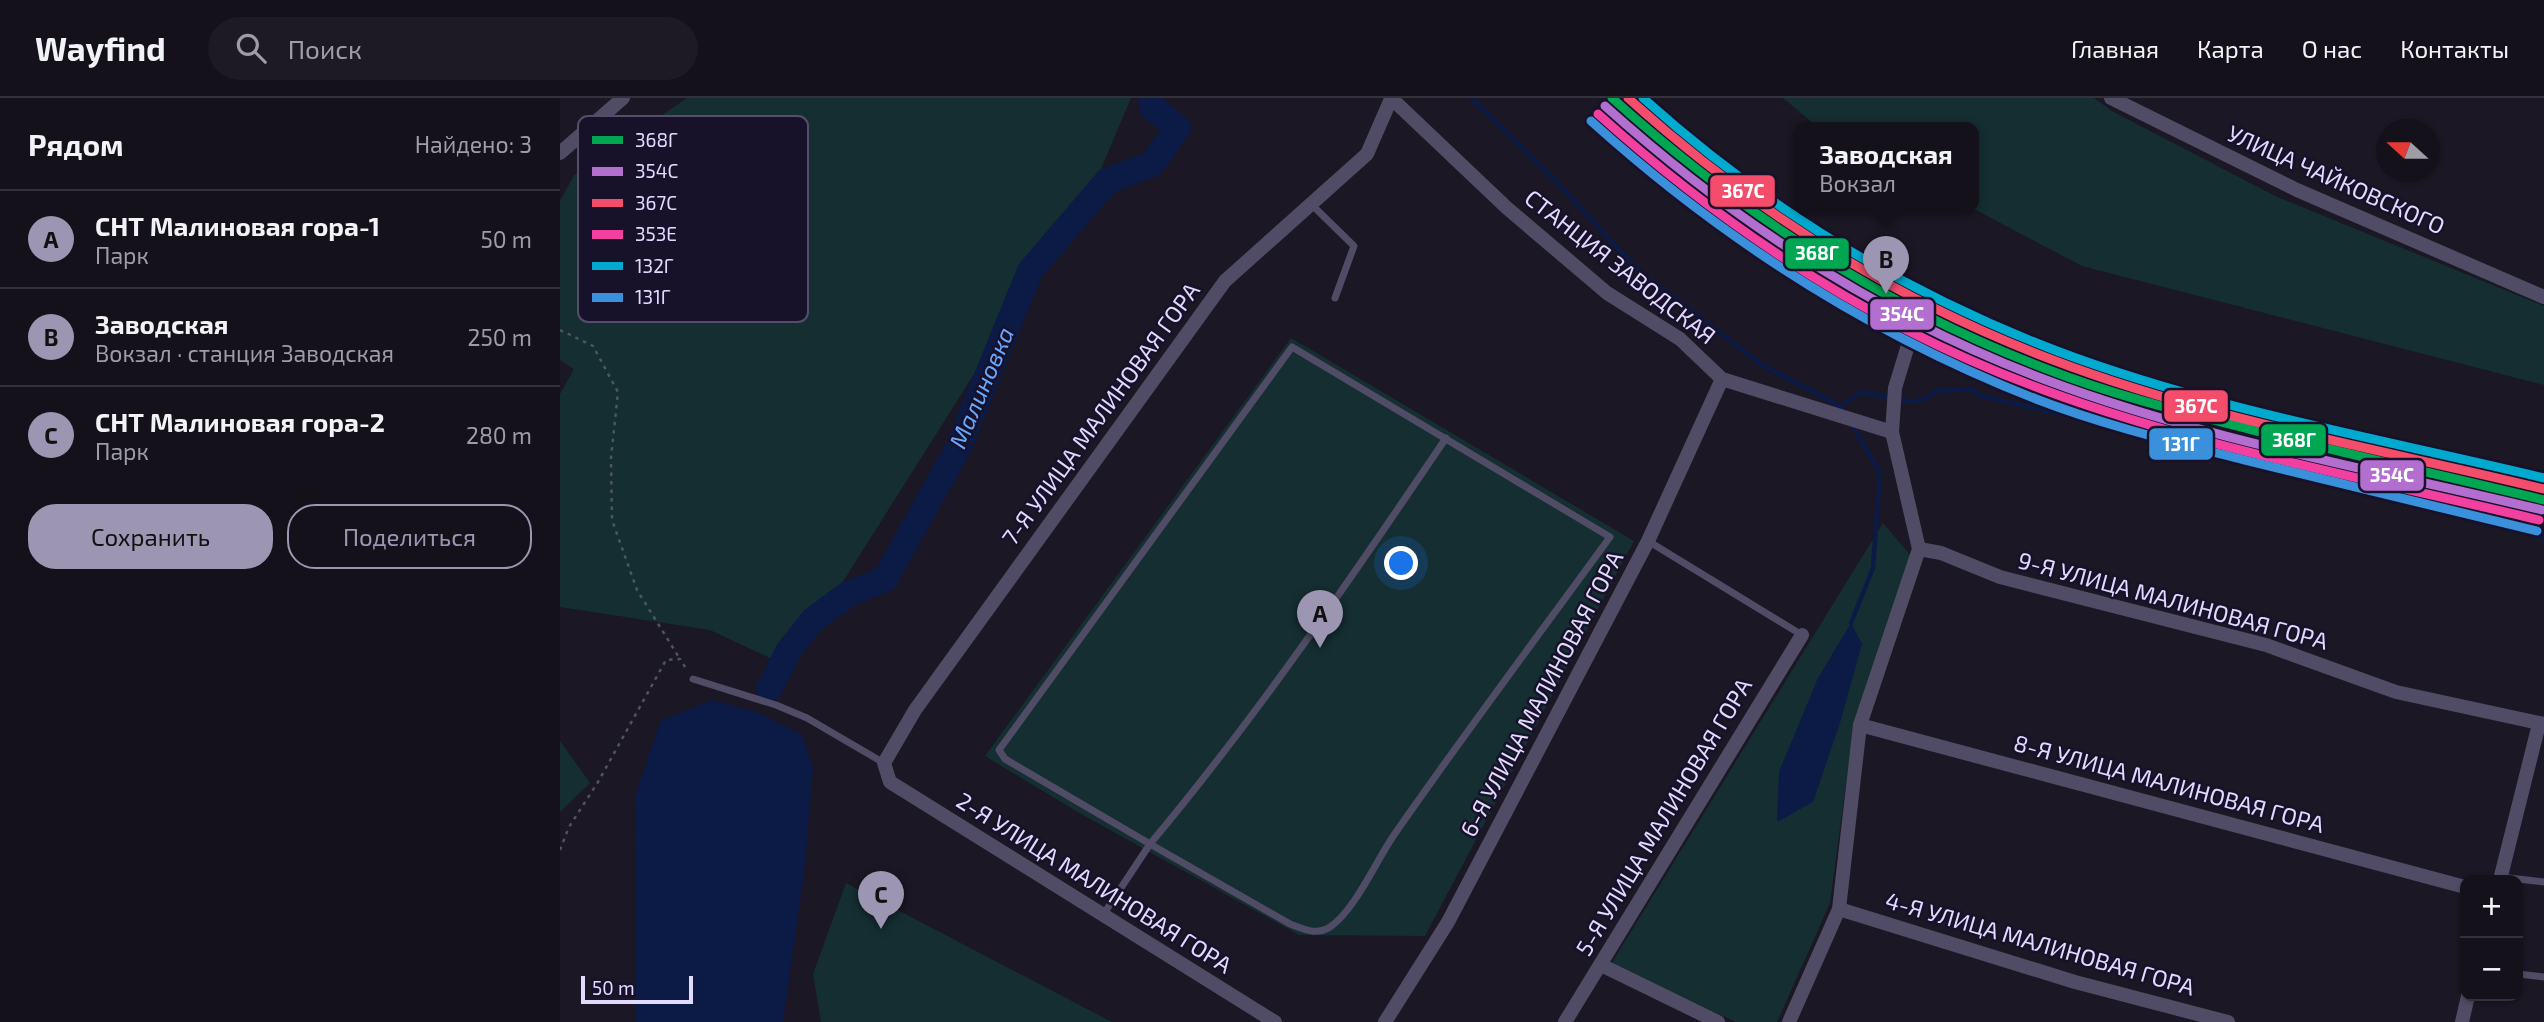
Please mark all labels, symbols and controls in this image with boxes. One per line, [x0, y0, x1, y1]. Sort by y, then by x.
search box [208, 17, 698, 80]
text: Wayfind [35, 28, 166, 68]
icon: search [232, 29, 270, 67]
text: Поиск [288, 33, 362, 64]
text: Главная [2071, 34, 2159, 63]
text: Карта [2197, 34, 2264, 63]
text: О нас [2302, 34, 2362, 63]
text: Контакты [2400, 34, 2509, 63]
legend [578, 116, 808, 322]
street label: УЛИЦА ЧАЙКОВСКОГО [2223, 119, 2449, 240]
north arrow [2376, 119, 2439, 182]
popup [1793, 122, 1979, 213]
text: Рядом [28, 126, 124, 162]
text: 368Г [635, 128, 678, 151]
text: Найдено: 3 [415, 130, 532, 158]
text: Заводская [1819, 138, 1953, 169]
text: 354С [635, 159, 678, 182]
text: Вокзал [1819, 169, 1896, 197]
line badge: 367С [1709, 174, 1776, 208]
text: 367С [1721, 179, 1765, 202]
street label: СТАНЦИЯ ЗАВОДСКАЯ [1520, 183, 1722, 349]
text: 367С [635, 191, 677, 214]
text: СНТ Малиновая гора-1 [95, 210, 380, 241]
text: 353Е [635, 222, 677, 245]
text: A [43, 225, 59, 253]
text: 50 m [481, 225, 532, 253]
pin: B [1863, 236, 1909, 294]
line badge: 368Г [1784, 237, 1850, 270]
text: Парк [95, 241, 149, 269]
text: 368Г [1795, 241, 1839, 264]
text: 132Г [635, 254, 674, 277]
street label: 7-Я УЛИЦА МАЛИНОВАЯ ГОРА [996, 276, 1205, 550]
text: 131Г [635, 285, 671, 308]
line badge: 354С [1869, 298, 1935, 331]
text: 354С [1880, 302, 1924, 325]
text: Заводская [95, 308, 229, 339]
water label: Малиновка [942, 322, 1019, 453]
text: B [44, 323, 58, 351]
text: 250 m [468, 323, 532, 351]
text: Вокзал · станция Заводская [95, 339, 394, 367]
line badge: 367С [2163, 389, 2229, 423]
text: 367С [2174, 394, 2218, 417]
text: СНТ Малиновая гора-2 [95, 406, 385, 437]
text: C [44, 421, 58, 449]
text: 280 m [466, 421, 532, 449]
line badge: 368Г [2260, 423, 2327, 457]
line badge: 131Г [2148, 427, 2214, 461]
text: 368Г [2272, 428, 2316, 451]
text: 131Г [2162, 432, 2200, 455]
text: Парк [95, 437, 149, 465]
line badge: 354С [2359, 459, 2425, 492]
text: 354С [2370, 463, 2414, 486]
button: Сохранить [28, 504, 273, 569]
button: Поделиться [287, 504, 532, 569]
street label: 6-Я УЛИЦА МАЛИНОВАЯ ГОРА [1454, 545, 1629, 841]
street label: 9-Я УЛИЦА МАЛИНОВАЯ ГОРА [2015, 545, 2332, 655]
your location [1384, 546, 1418, 580]
pin: A [1297, 590, 1343, 648]
street label: 5-Я УЛИЦА МАЛИНОВАЯ ГОРА [1569, 672, 1758, 960]
street label: 8-Я УЛИЦА МАЛИНОВАЯ ГОРА [2011, 728, 2328, 838]
street label: 2-Я УЛИЦА МАЛИНОВАЯ ГОРА [952, 786, 1238, 979]
pin: C [858, 871, 904, 929]
map controls [2460, 875, 2523, 1001]
button: + [2460, 875, 2523, 938]
street label: 4-Я УЛИЦА МАЛИНОВАЯ ГОРА [1882, 885, 2199, 1001]
button: − [2460, 938, 2523, 1001]
scale bar [581, 973, 693, 1005]
text: 50 m [592, 976, 635, 999]

